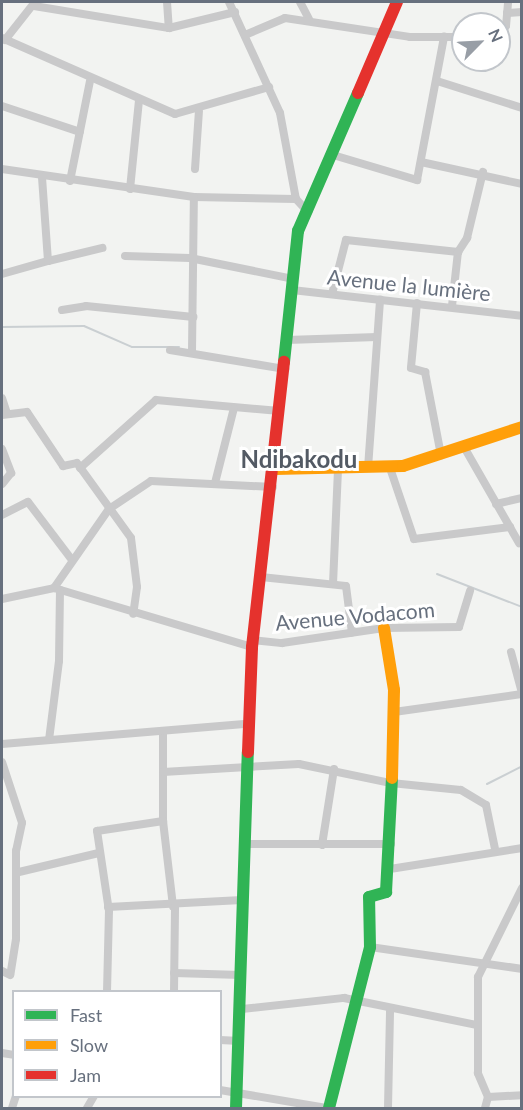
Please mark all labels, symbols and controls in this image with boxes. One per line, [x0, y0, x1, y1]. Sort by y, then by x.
north arrow [451, 12, 511, 72]
text: N [485, 26, 507, 45]
street label: Avenue la lumière [326, 264, 492, 306]
district label: Ndibakodu [241, 445, 357, 473]
street label: Avenue Vodacom [274, 596, 436, 636]
legend [12, 990, 222, 1098]
text: Fast [70, 1004, 102, 1026]
text: Slow [70, 1034, 108, 1056]
text: Jam [70, 1064, 101, 1086]

